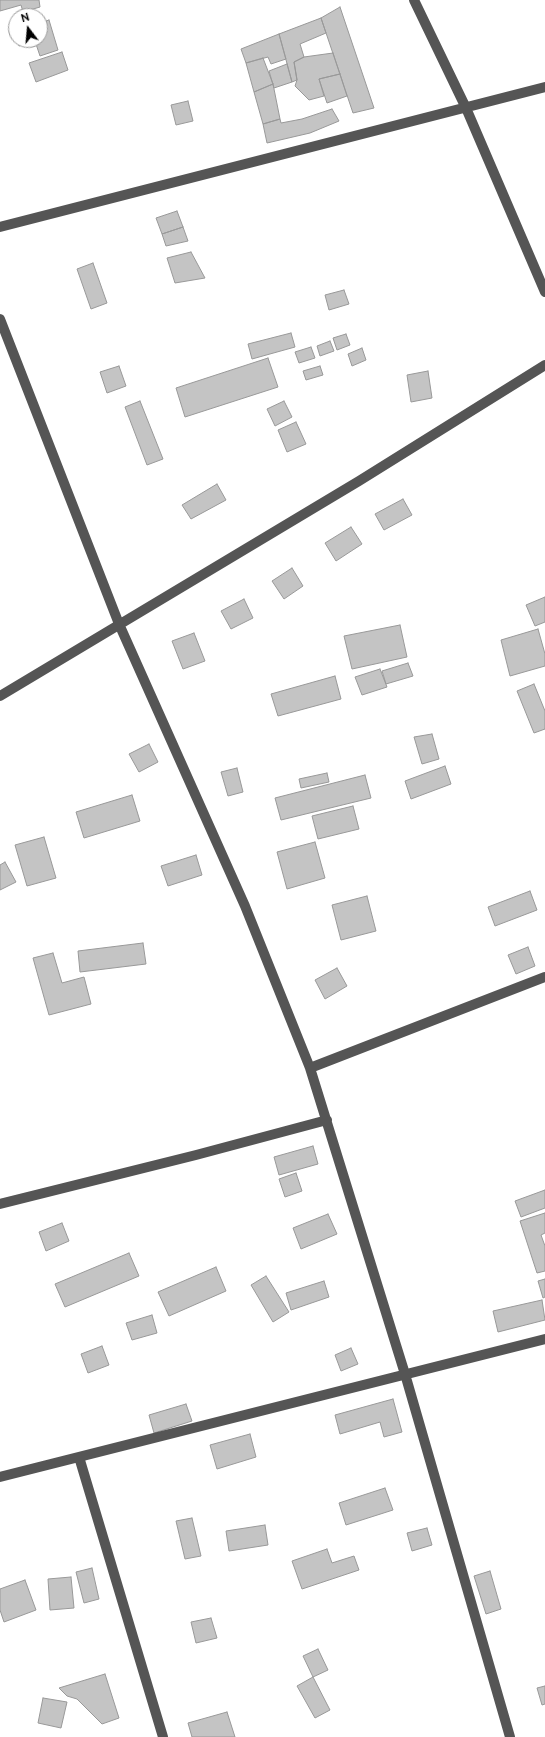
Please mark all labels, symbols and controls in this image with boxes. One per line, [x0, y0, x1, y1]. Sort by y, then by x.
north arrow [8, 8, 48, 48]
text: N [19, 11, 31, 24]

